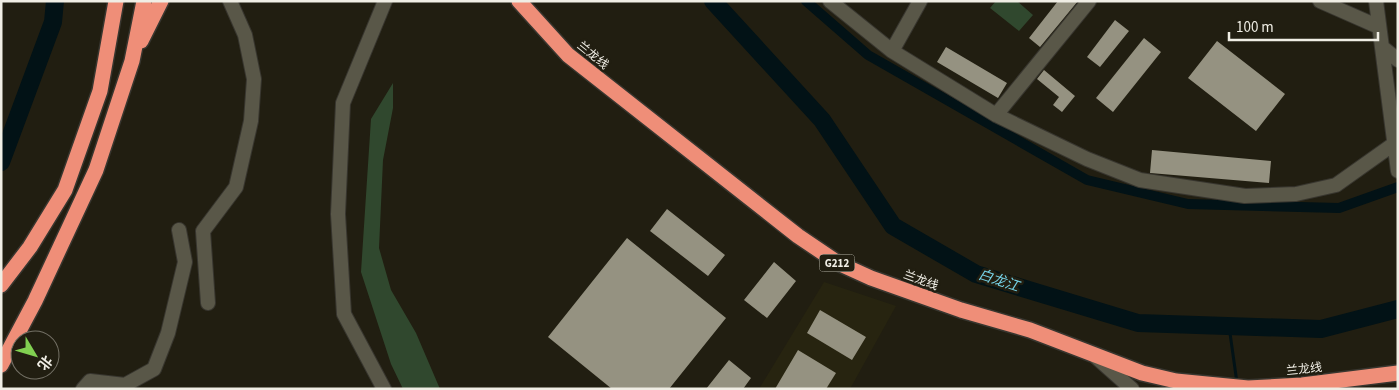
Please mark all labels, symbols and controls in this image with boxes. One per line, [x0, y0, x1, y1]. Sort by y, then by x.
scale bar [1229, 10, 1378, 42]
text: 100 m [1236, 17, 1274, 38]
street label: 兰龙线 [573, 37, 612, 73]
road number: G212 [820, 254, 854, 272]
water label: 白龙江 [976, 265, 1024, 298]
street label: 兰龙线 [901, 266, 941, 295]
north arrow [10, 330, 60, 380]
text: 北 [32, 351, 57, 374]
street label: 兰龙线 [1285, 359, 1323, 380]

